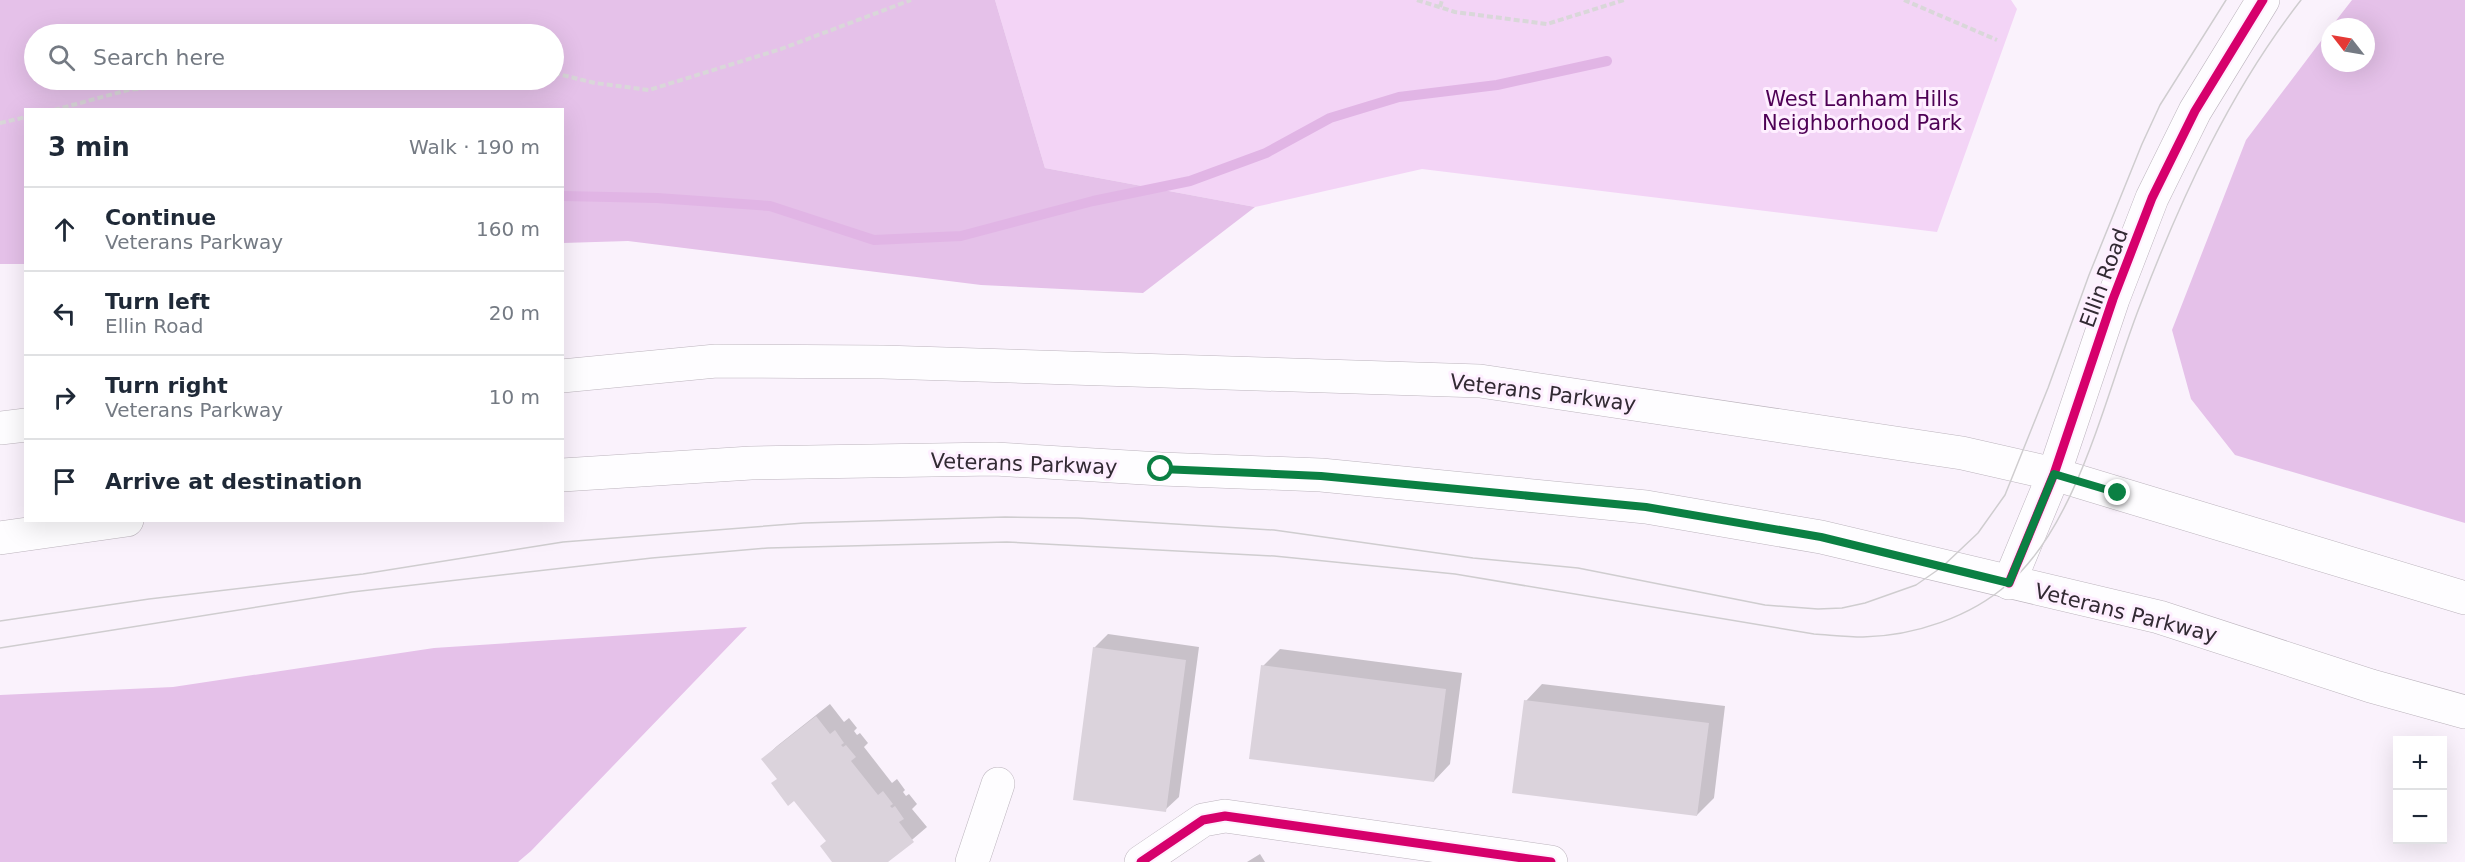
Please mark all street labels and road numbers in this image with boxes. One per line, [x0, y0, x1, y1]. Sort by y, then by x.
street label: Ellin Road [2075, 225, 2133, 331]
street label: Veterans Parkway [1449, 370, 1637, 416]
street label: Veterans Parkway [930, 449, 1118, 479]
street label: Veterans Parkway [2032, 579, 2220, 647]

